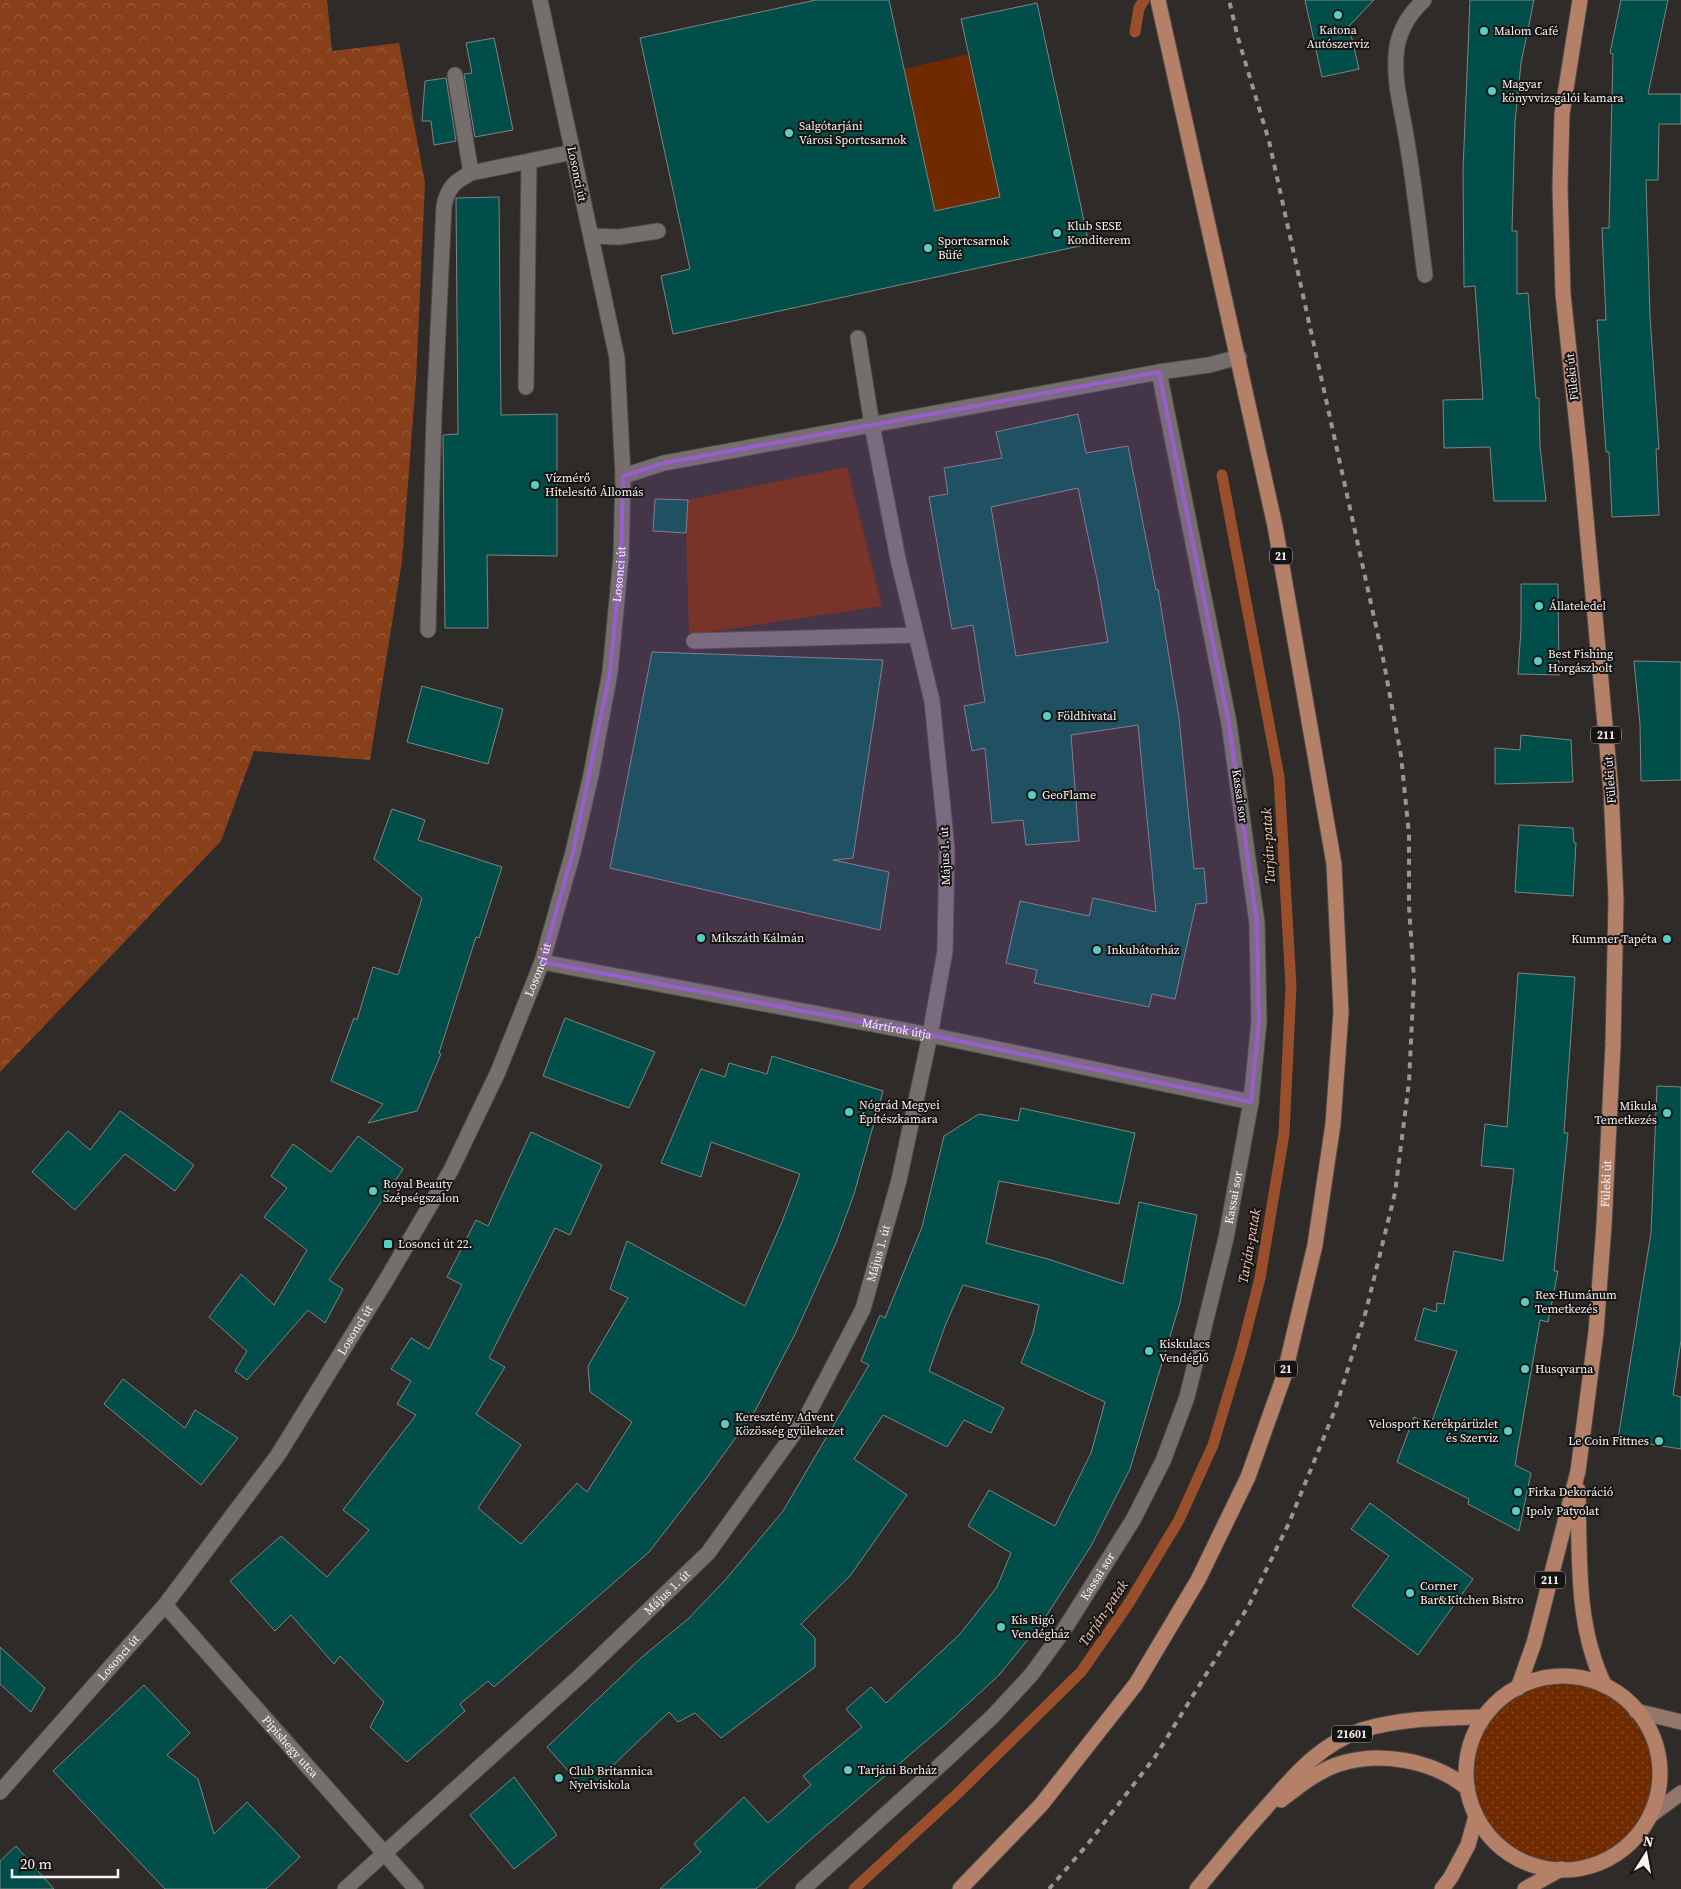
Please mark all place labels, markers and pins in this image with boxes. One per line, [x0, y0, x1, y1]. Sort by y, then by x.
marker: Katona Autószerviz [1332, 9, 1344, 21]
place label: Katona Autószerviz [1307, 22, 1370, 52]
place label: Malom Café [1494, 23, 1558, 39]
marker: Malom Café [1478, 25, 1490, 37]
place label: Magyar könyvvizsgálói kamara [1502, 76, 1625, 106]
marker: Magyar könyvvizsgálói kamara [1486, 85, 1498, 97]
place label: Salgótarjáni Városi Sportcsarnok [799, 118, 907, 148]
marker: Salgótarjáni Városi Sportcsarnok [783, 127, 795, 139]
place label: Klub SESE Konditerem [1067, 218, 1131, 248]
marker: Klub SESE Konditerem [1051, 227, 1063, 239]
place label: Sportcsarnok Büfé [938, 233, 1010, 263]
marker: Sportcsarnok Büfé [922, 242, 934, 254]
place label: Vízmérő Hitelesítő Állomás [545, 470, 644, 500]
marker: Vízmérő Hitelesítő Állomás [529, 479, 541, 491]
place label: Állateledel [1549, 598, 1607, 614]
marker: Állateledel [1533, 600, 1545, 612]
place label: Best Fishing Horgászbolt [1548, 646, 1613, 676]
marker: Best Fishing Horgászbolt [1532, 655, 1544, 667]
place label: Földhivatal [1057, 708, 1117, 724]
marker: Földhivatal [1041, 710, 1053, 722]
place label: GeoFlame [1042, 787, 1096, 803]
marker: GeoFlame [1026, 789, 1038, 801]
place label: Mikszáth Kálmán [711, 930, 804, 946]
place label: Kummer Tapéta [1571, 931, 1658, 947]
marker: Mikszáth Kálmán [695, 932, 707, 944]
marker: Kummer Tapéta [1661, 933, 1673, 945]
place label: Inkubátorház [1107, 942, 1180, 958]
marker: Inkubátorház [1091, 944, 1103, 956]
place label: Nógrád Megyei Építészkamara [859, 1097, 940, 1127]
place label: Mikula Temetkezés [1594, 1098, 1658, 1128]
marker: Nógrád Megyei Építészkamara [843, 1106, 855, 1118]
marker: Mikula Temetkezés [1661, 1107, 1673, 1119]
place label: Royal Beauty Szépségszalon [383, 1176, 459, 1206]
marker: Royal Beauty Szépségszalon [367, 1185, 379, 1197]
place label: Losonci út 22. [398, 1236, 472, 1252]
marker: Losonci út 22. [382, 1238, 394, 1250]
place label: Rex-Humánum Temetkezés [1535, 1287, 1617, 1317]
marker: Rex-Humánum Temetkezés [1519, 1296, 1531, 1308]
place label: Kiskulacs Vendéglő [1159, 1336, 1210, 1366]
marker: Kiskulacs Vendéglő [1143, 1345, 1155, 1357]
place label: Husqvarna [1535, 1361, 1594, 1377]
marker: Husqvarna [1519, 1363, 1531, 1375]
place label: Keresztény Advent Közösség gyülekezet [735, 1409, 844, 1439]
place label: Velosport Kerékpárüzlet és Szerviz [1368, 1416, 1499, 1446]
marker: Keresztény Advent Közösség gyülekezet [719, 1418, 731, 1430]
marker: Velosport Kerékpárüzlet és Szerviz [1502, 1425, 1514, 1437]
place label: Le Coin Fittnes [1568, 1433, 1649, 1449]
marker: Le Coin Fittnes [1653, 1435, 1665, 1447]
place label: Firka Dekoráció [1528, 1484, 1614, 1500]
marker: Firka Dekoráció [1512, 1486, 1524, 1498]
place label: Ipoly Patyolat [1526, 1503, 1599, 1519]
marker: Ipoly Patyolat [1510, 1505, 1522, 1517]
place label: Corner Bar&Kitchen Bistro [1420, 1578, 1524, 1608]
marker: Corner Bar&Kitchen Bistro [1404, 1587, 1416, 1599]
place label: Kis Rigó Vendégház [1011, 1612, 1070, 1642]
marker: Kis Rigó Vendégház [995, 1621, 1007, 1633]
place label: Tarjáni Borház [858, 1762, 937, 1778]
place label: Club Britannica Nyelviskola [569, 1763, 654, 1793]
marker: Tarjáni Borház [842, 1764, 854, 1776]
marker: Club Britannica Nyelviskola [553, 1772, 565, 1784]

